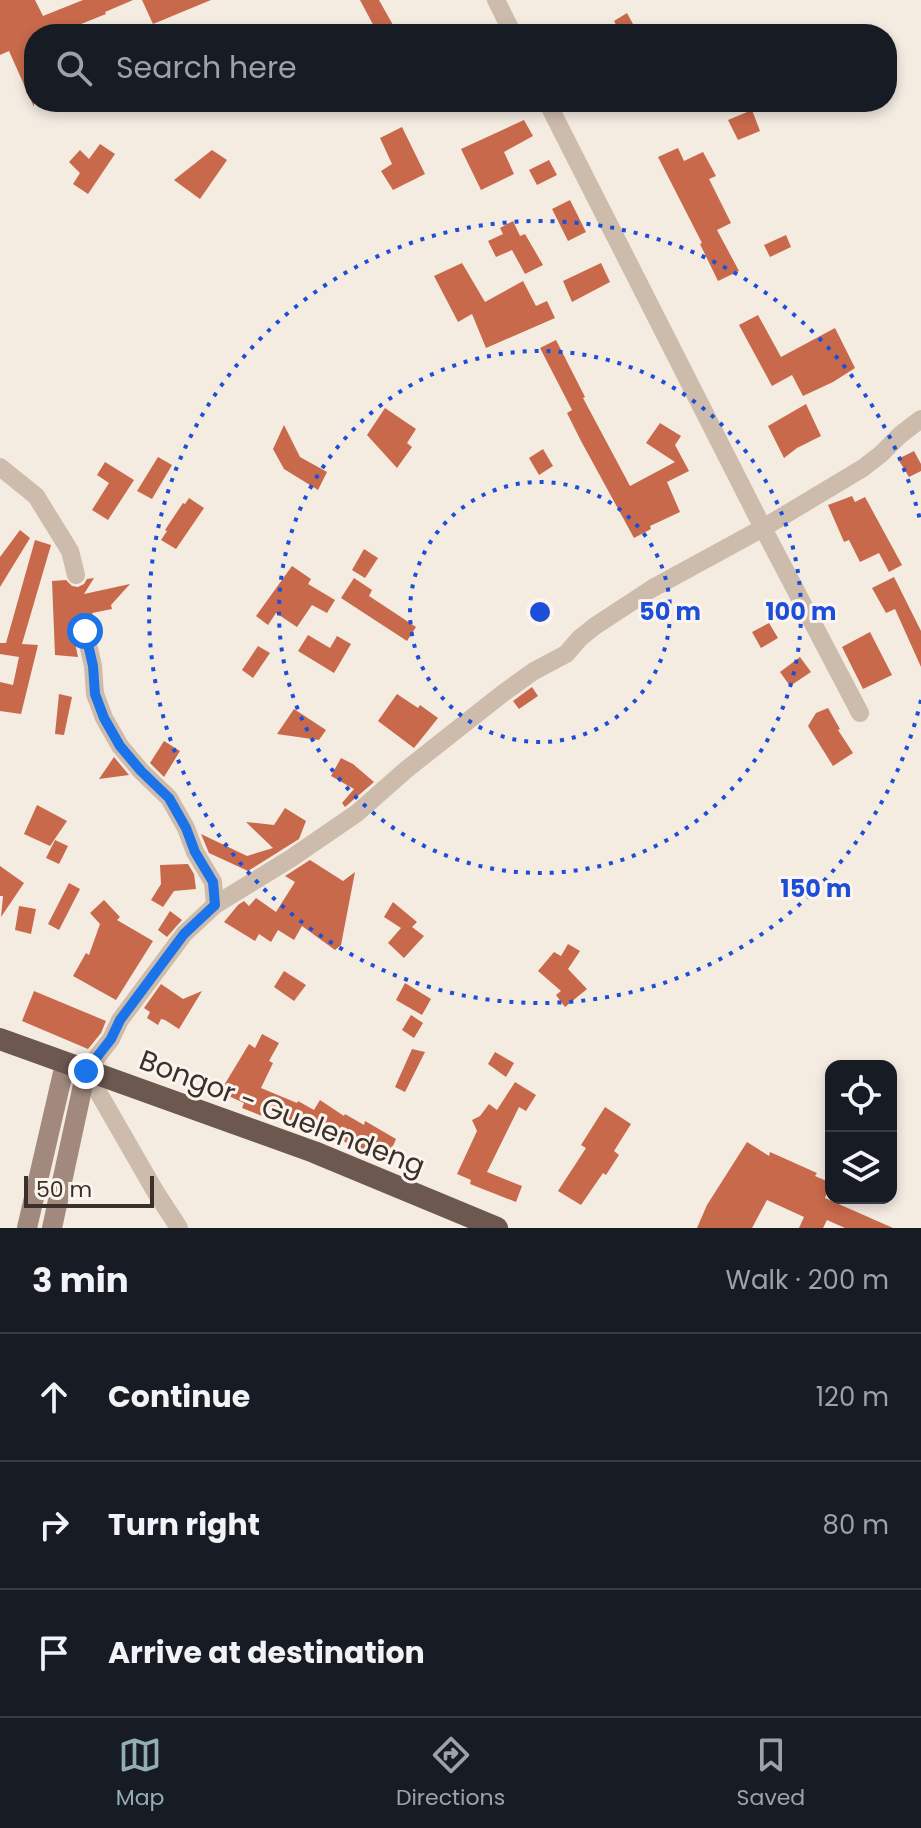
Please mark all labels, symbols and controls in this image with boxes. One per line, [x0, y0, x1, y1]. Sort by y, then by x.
search box [24, 24, 897, 112]
icon: search [52, 46, 96, 90]
text: Search here [116, 46, 297, 89]
text: 50 m [639, 595, 701, 628]
text: 100 m [766, 595, 836, 628]
centre of rings [526, 598, 554, 626]
route start [67, 613, 103, 649]
text: 150 m [781, 872, 851, 905]
street label: Bongor - Guelendeng [134, 1040, 430, 1186]
route end [68, 1053, 104, 1089]
map controls [825, 1060, 897, 1204]
button: locate [825, 1060, 897, 1132]
button: layers [825, 1132, 897, 1204]
scale bar [24, 1172, 154, 1208]
text: 50 m [36, 1174, 92, 1205]
text: 3 min [32, 1256, 129, 1304]
text: Walk · 200 m [726, 1262, 889, 1298]
icon: ahead [32, 1375, 76, 1419]
text: Continue [108, 1375, 250, 1418]
text: 120 m [816, 1379, 889, 1415]
icon: right [32, 1503, 76, 1547]
text: Turn right [108, 1503, 260, 1546]
text: 80 m [823, 1507, 889, 1543]
icon: arrive [32, 1631, 76, 1675]
text: Arrive at destination [108, 1631, 425, 1674]
tab: Map [116, 1733, 164, 1814]
tab: Directions [396, 1733, 505, 1814]
tab: Saved [737, 1733, 805, 1814]

